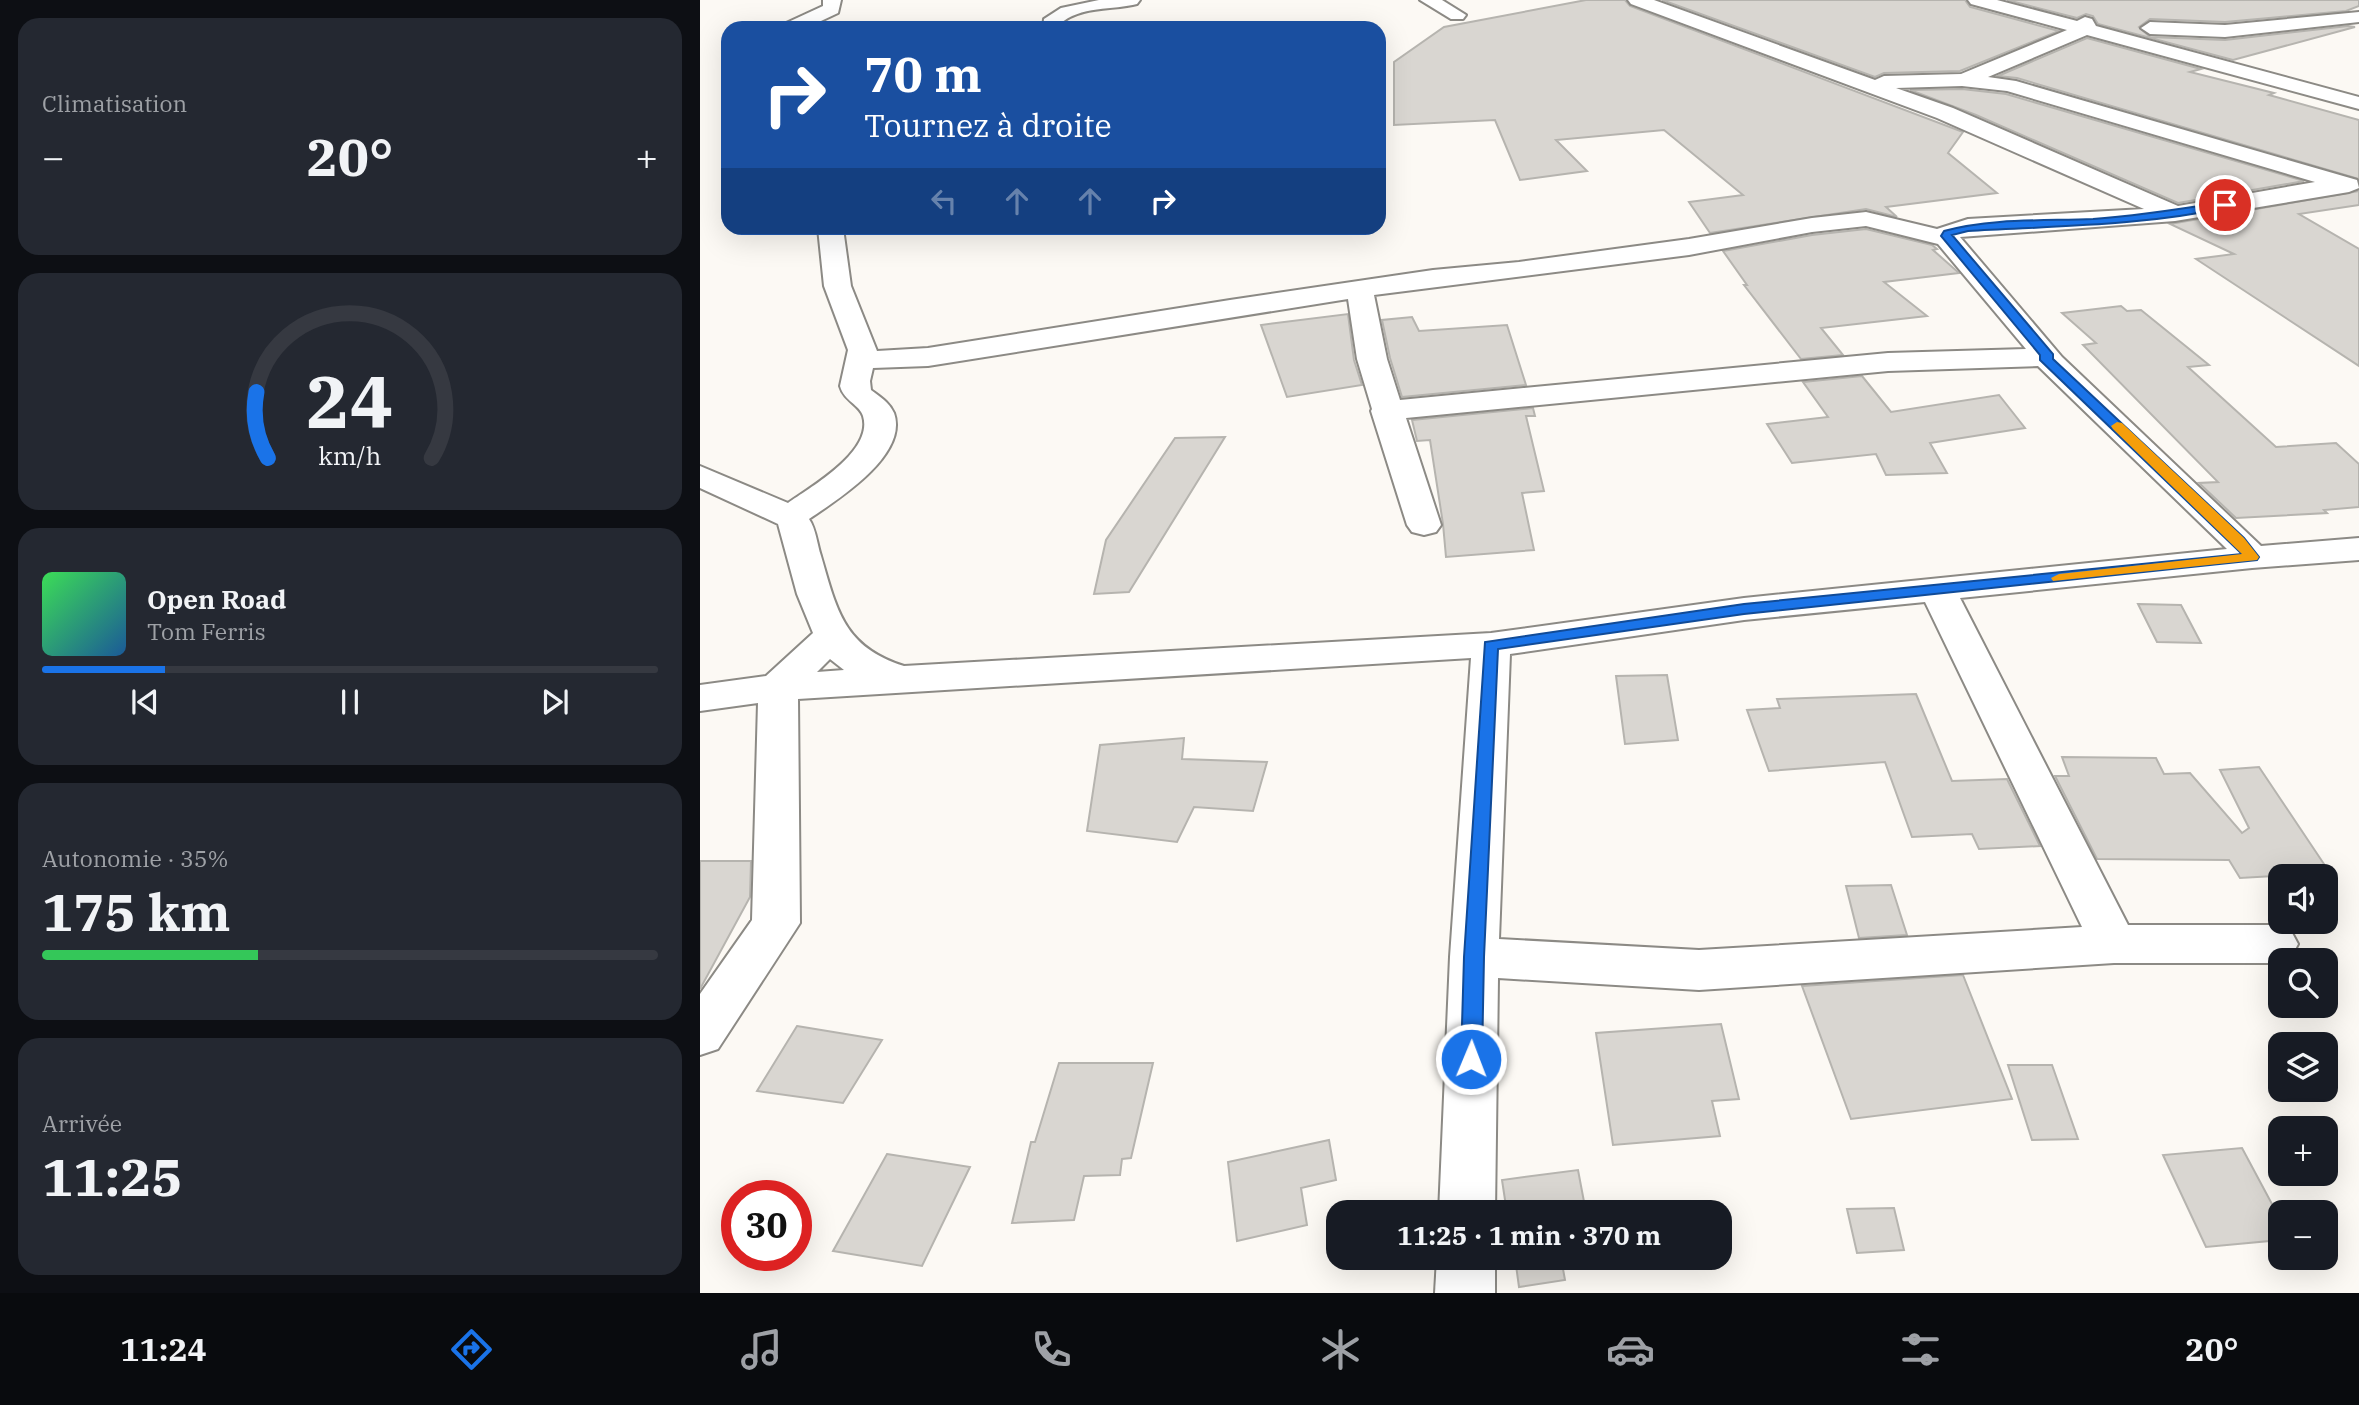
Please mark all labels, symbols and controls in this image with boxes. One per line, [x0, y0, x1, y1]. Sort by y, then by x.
text: 70 m [864, 42, 982, 105]
icon: right [749, 49, 840, 140]
text: Climatisation [42, 88, 187, 118]
text: Tournez à droite [864, 104, 1112, 146]
text: 20° [307, 123, 393, 190]
text: − [42, 132, 65, 181]
text: + [635, 132, 658, 181]
pin [2195, 175, 2255, 235]
icon: left [925, 182, 963, 220]
icon: ahead [998, 182, 1036, 220]
icon: ahead [1071, 182, 1109, 220]
icon: right [1144, 182, 1182, 220]
icon: arrive [2206, 186, 2244, 224]
text: 24 [306, 353, 394, 448]
text: km/h [318, 438, 382, 471]
text: Open Road [147, 582, 286, 616]
text: Tom Ferris [147, 616, 266, 646]
icon: previous [126, 683, 164, 721]
icon: pause [331, 683, 369, 721]
icon: next [536, 683, 574, 721]
text: Autonomie · 35% [42, 843, 229, 873]
map controls [2268, 864, 2338, 1270]
button: sound [2268, 864, 2338, 934]
text: 175 km [42, 878, 231, 945]
button: search [2268, 948, 2338, 1018]
position arrow [1434, 1022, 1508, 1096]
button: layers [2268, 1032, 2338, 1102]
text: Arrivée [42, 1108, 122, 1138]
button: + [2268, 1116, 2338, 1186]
text: 11:25 [42, 1143, 183, 1210]
speed limit sign: 30 [721, 1180, 812, 1271]
button: − [2268, 1200, 2338, 1270]
text: 11:25 · 1 min · 370 m [1397, 1218, 1661, 1252]
icon: directions [447, 1325, 496, 1374]
icon: music [737, 1325, 786, 1374]
icon: phone [1027, 1325, 1076, 1374]
icon: climate [1316, 1325, 1365, 1374]
icon: car [1606, 1325, 1655, 1374]
icon: filters [1896, 1325, 1945, 1374]
text: 11:24 [120, 1328, 207, 1370]
text: 20° [2185, 1328, 2239, 1370]

